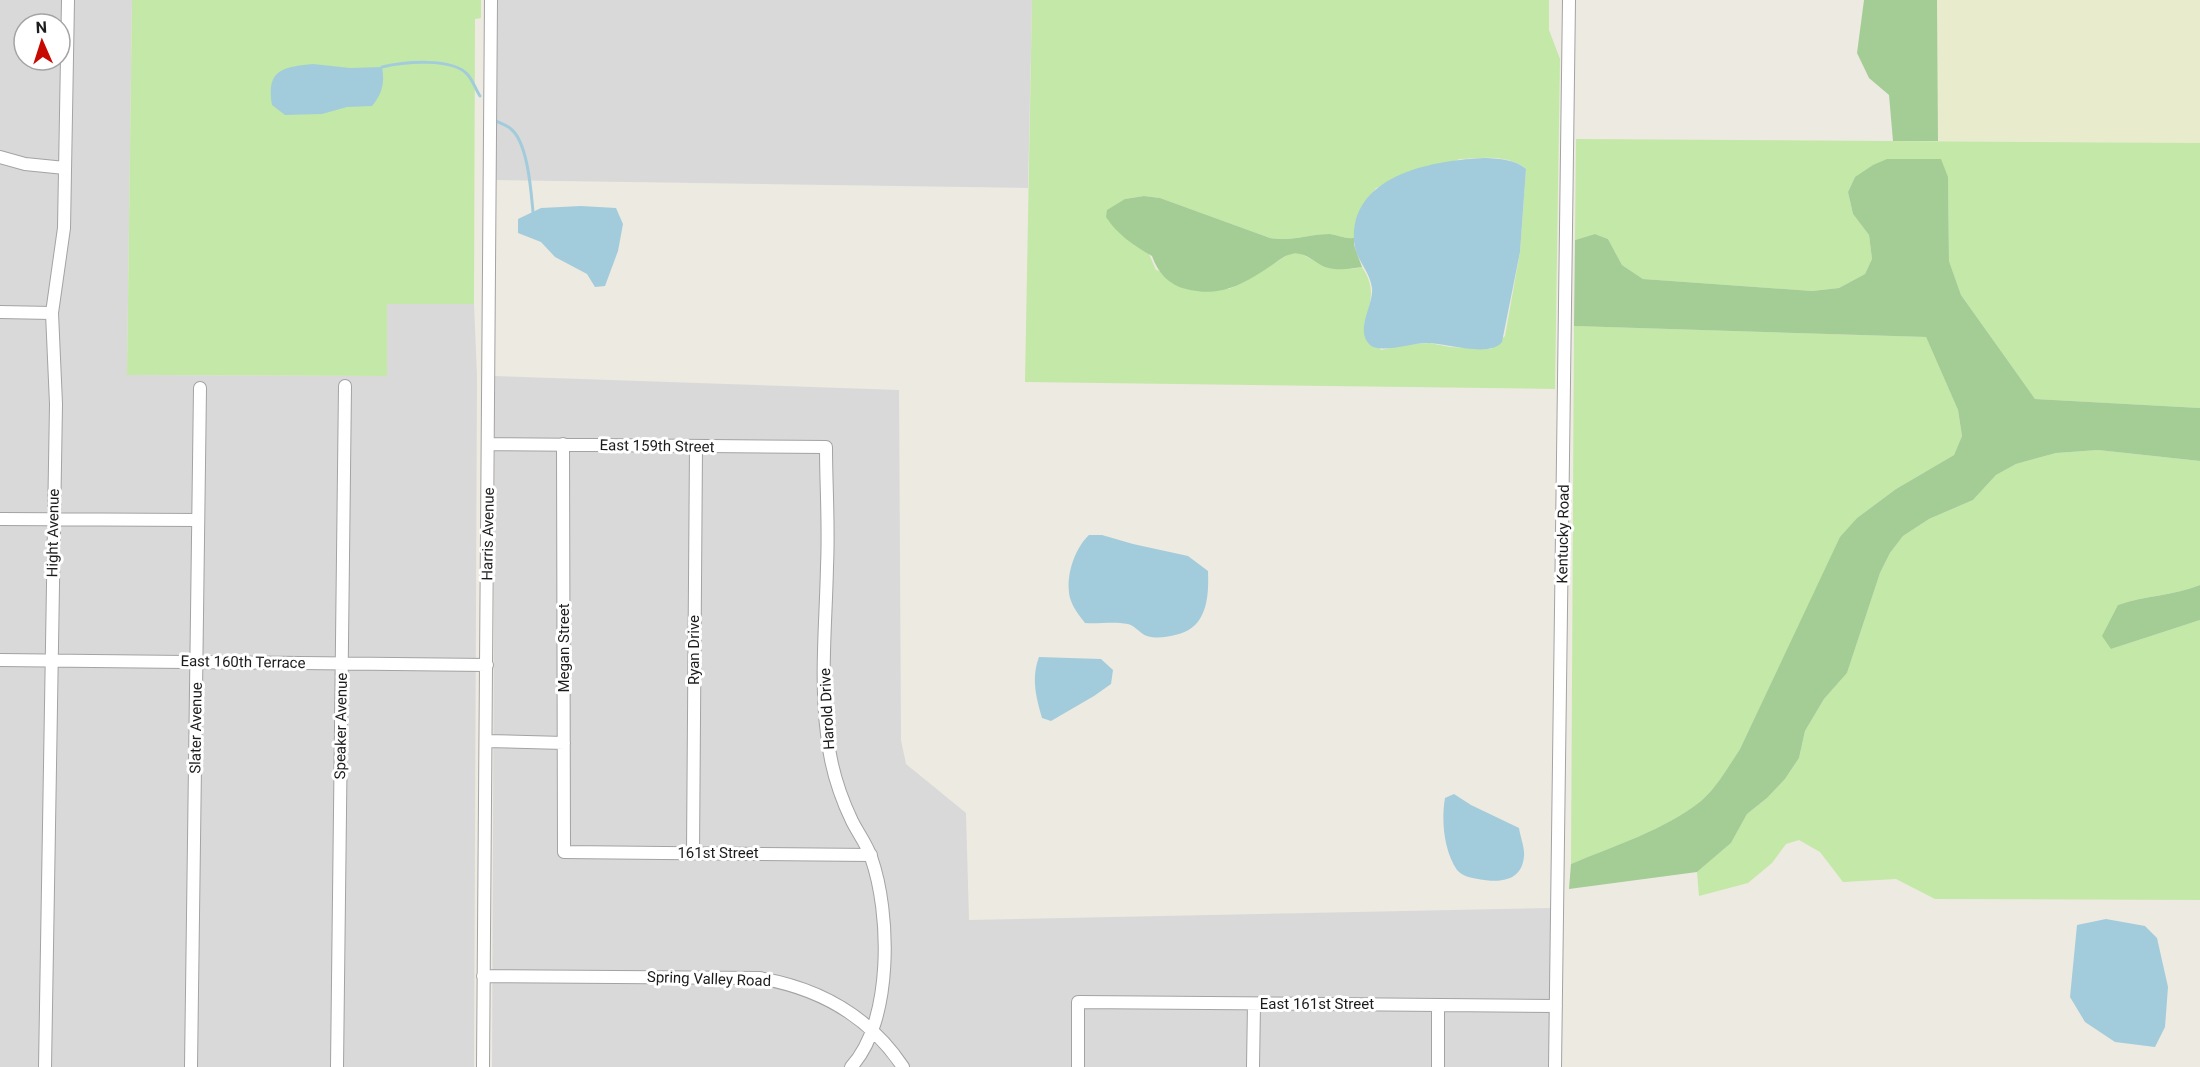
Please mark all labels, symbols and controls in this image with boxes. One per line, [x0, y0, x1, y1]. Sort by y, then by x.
north arrow [12, 12, 72, 72]
text: N [35, 18, 47, 37]
street label: East 159th Street [599, 436, 715, 456]
street label: Kentucky Road [1553, 484, 1573, 584]
street label: Harris Avenue [478, 487, 498, 581]
street label: Hight Avenue [43, 488, 63, 578]
street label: Megan Street [555, 603, 573, 693]
street label: Ryan Drive [685, 615, 703, 685]
street label: East 160th Terrace [180, 652, 306, 672]
street label: Harold Drive [816, 668, 838, 750]
street label: Speaker Avenue [331, 672, 351, 780]
street label: Slater Avenue [186, 682, 206, 774]
street label: 161st Street [677, 844, 759, 862]
street label: Spring Valley Road [647, 968, 771, 990]
street label: East 161st Street [1260, 995, 1374, 1013]

